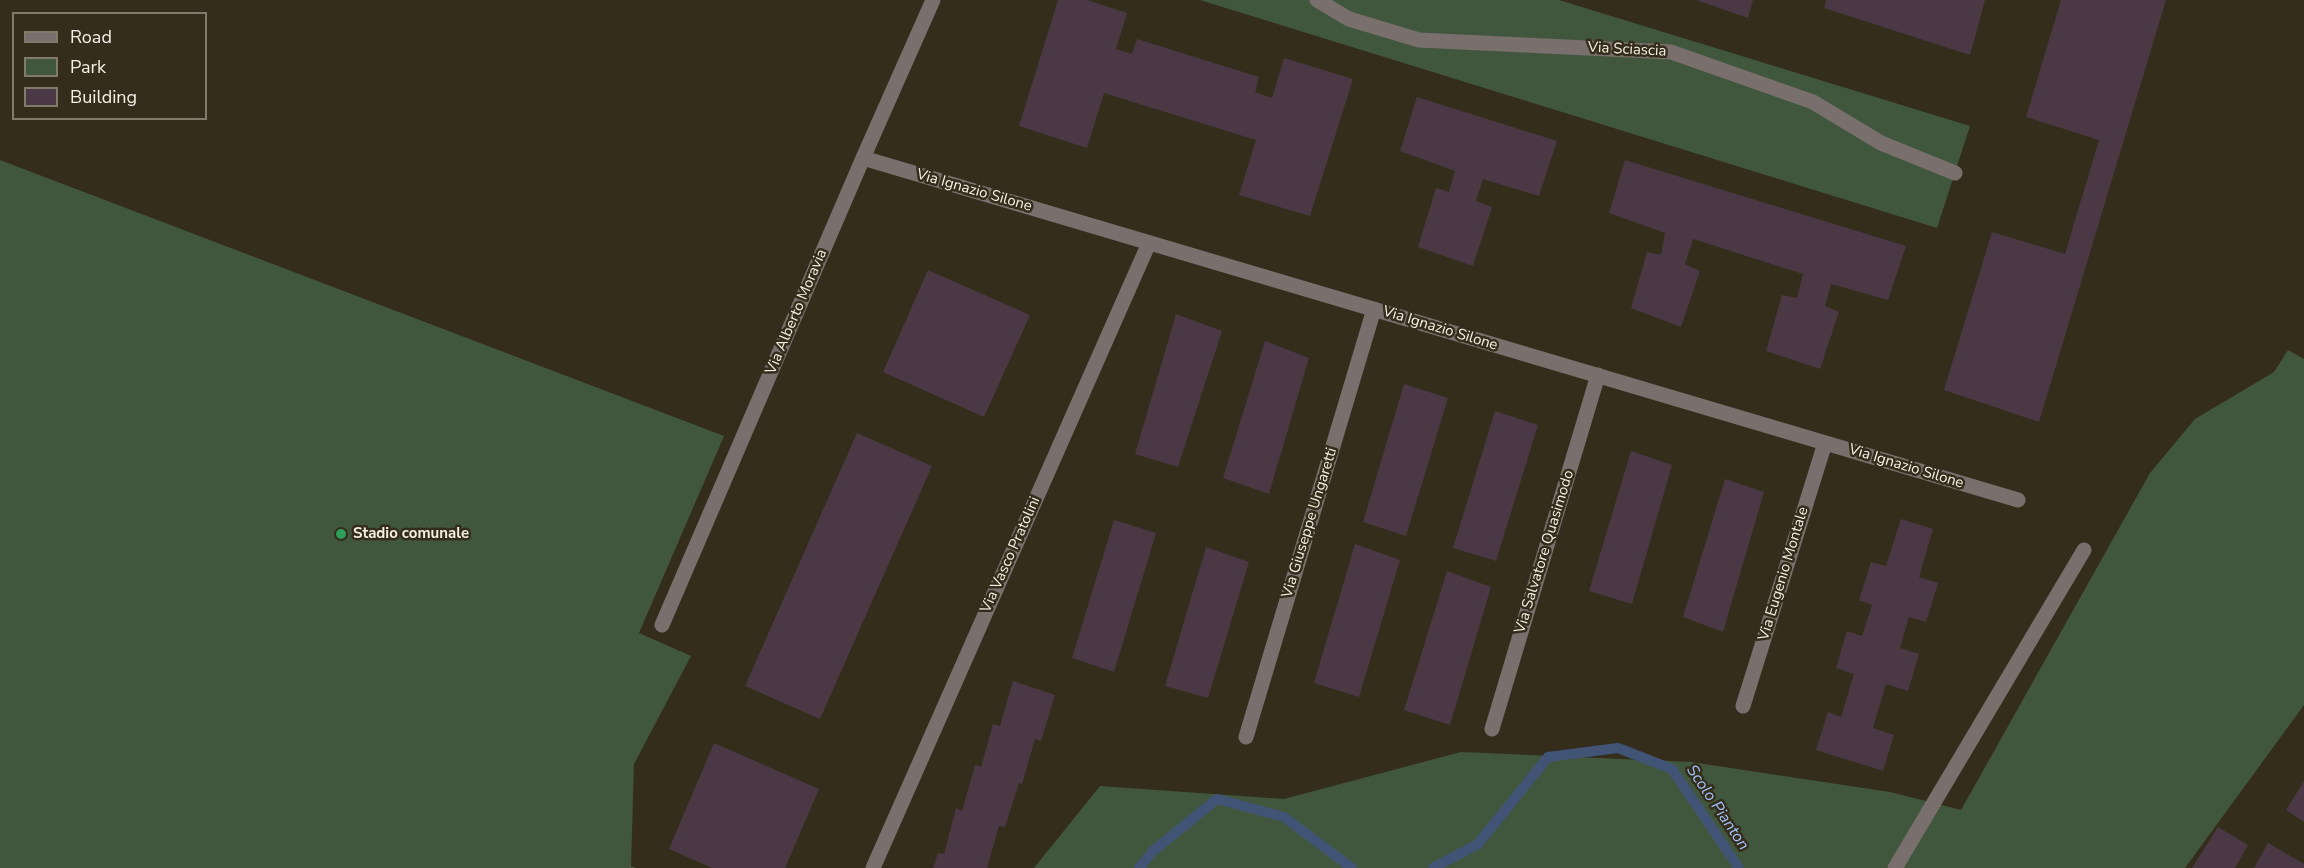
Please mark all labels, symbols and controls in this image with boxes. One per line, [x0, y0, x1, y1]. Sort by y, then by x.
legend [12, 12, 207, 120]
text: Road [70, 25, 112, 49]
street label: Via Sciascia [1587, 39, 1667, 61]
text: Park [70, 55, 106, 79]
text: Building [70, 85, 137, 109]
street label: Via Ignazio Silone [914, 166, 1034, 216]
street label: Via Alberto Moravia [762, 247, 832, 377]
street label: Via Ignazio Silone [1380, 303, 1500, 355]
street label: Via Ignazio Silone [1846, 441, 1966, 493]
street label: Via Giuseppe Ungaretti [1279, 446, 1341, 600]
street label: Via Salvatore Quasimodo [1512, 468, 1578, 636]
street label: Via Vasco Pratolini [977, 494, 1045, 616]
street label: Via Eugenio Montale [1755, 505, 1813, 643]
place label: Stadio comunale [353, 525, 469, 543]
marker: Stadio comunale [334, 527, 348, 541]
water label: Scolo Pianton [1681, 762, 1753, 854]

